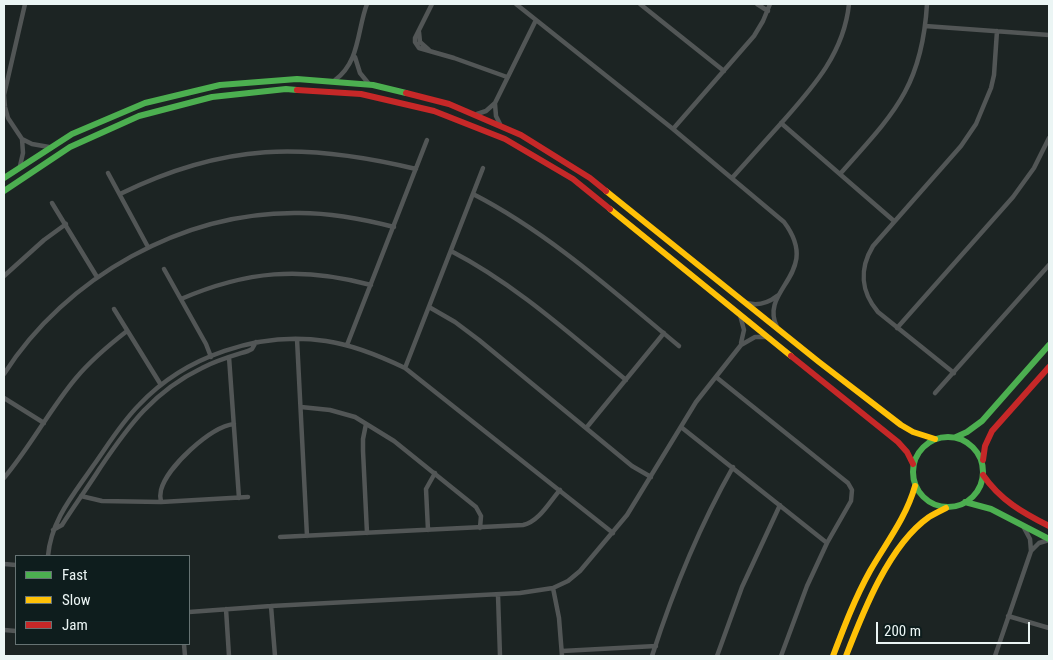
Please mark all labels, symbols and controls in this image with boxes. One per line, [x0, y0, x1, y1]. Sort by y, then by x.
legend [15, 555, 190, 645]
text: Fast [62, 566, 87, 584]
text: Slow [62, 591, 91, 609]
scale bar [878, 612, 1032, 644]
text: Jam [62, 616, 88, 634]
text: 200 m [884, 622, 921, 640]

